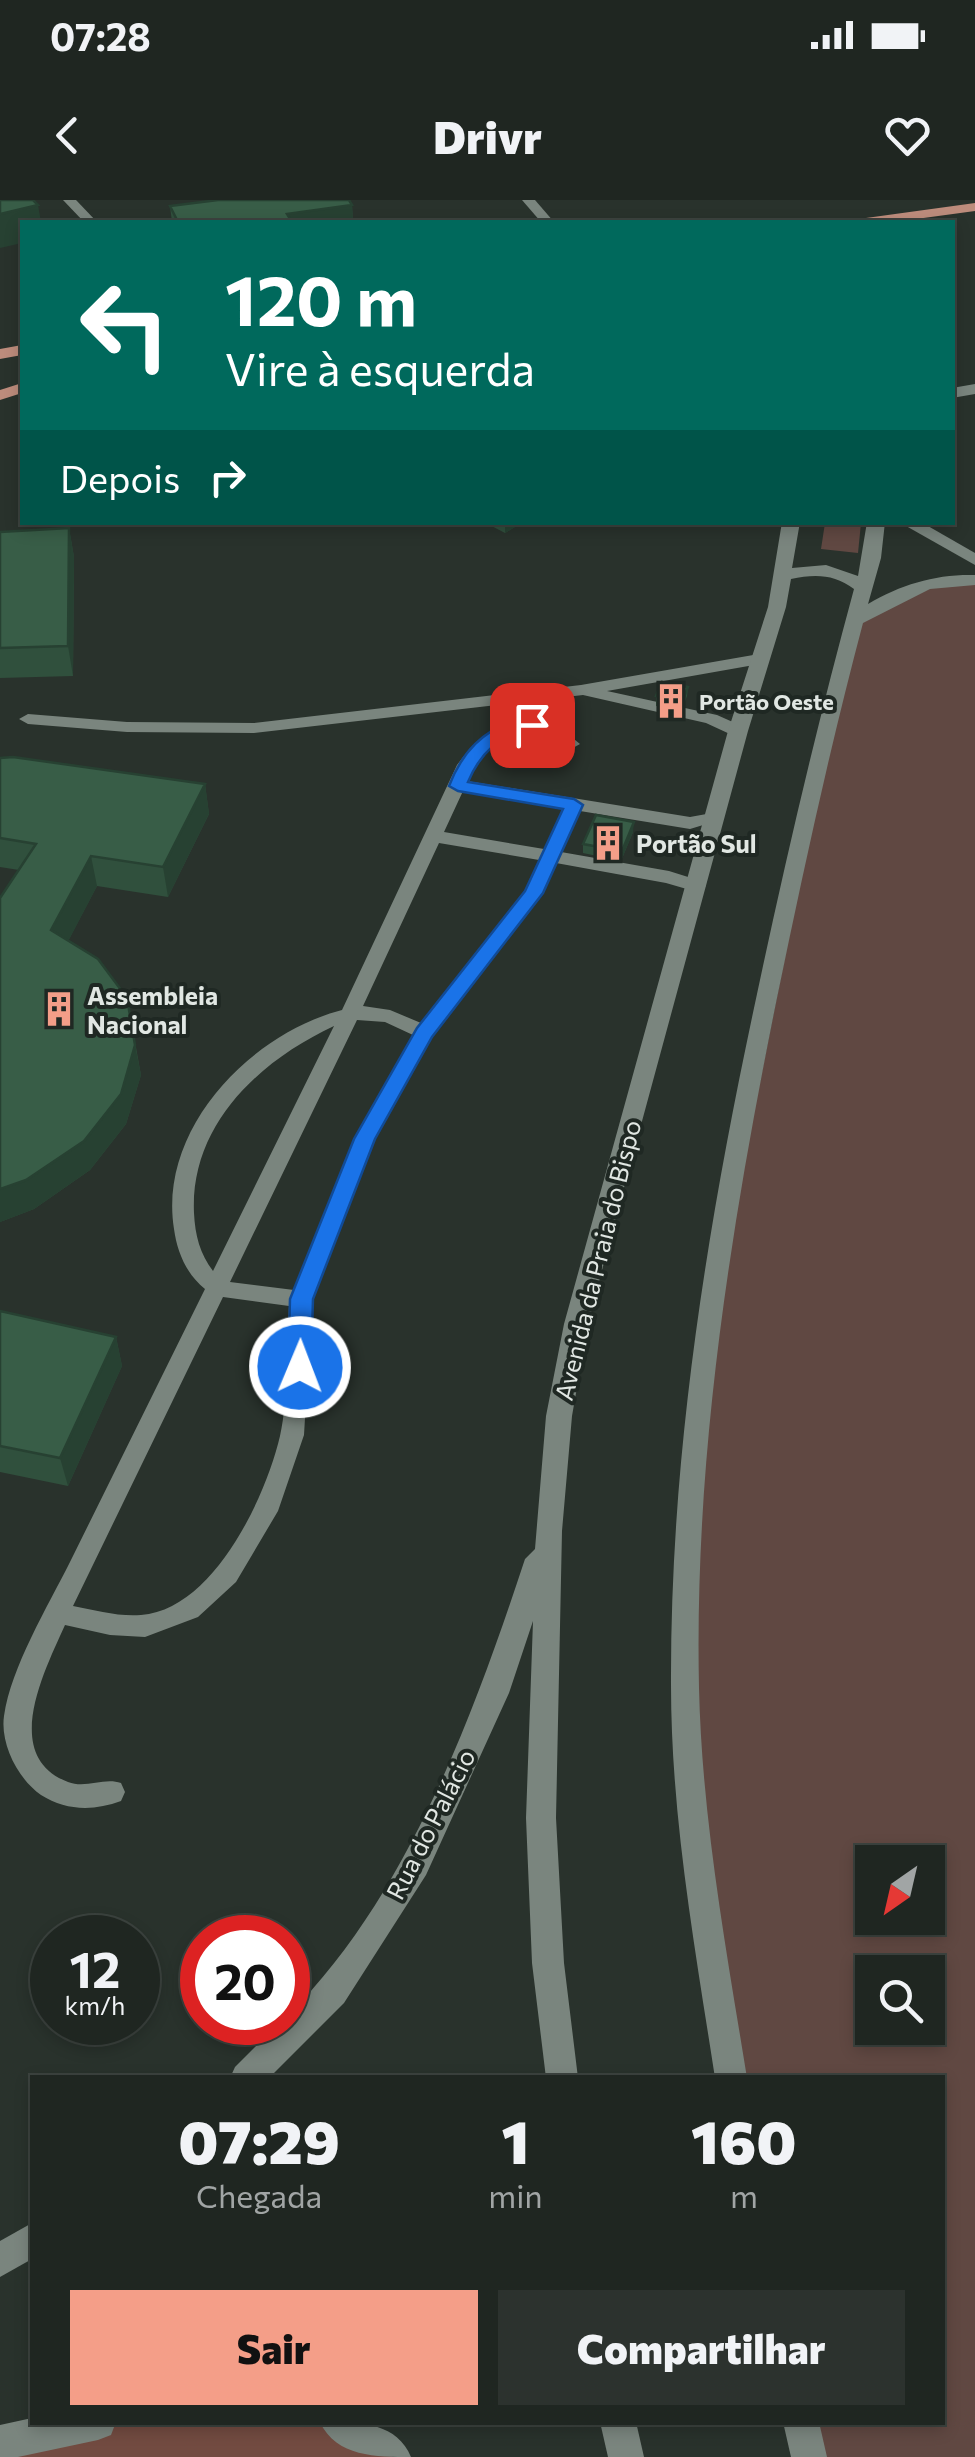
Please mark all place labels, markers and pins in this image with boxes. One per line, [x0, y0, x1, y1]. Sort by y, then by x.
building icon: Portão Oeste [652, 682, 690, 720]
pin [490, 683, 575, 768]
place label: Portão Oeste [699, 688, 834, 715]
building icon: Portão Sul [589, 824, 627, 862]
place label: Portão Sul [636, 828, 757, 858]
place label: Assembleia Nacional [87, 980, 218, 1039]
building icon: Assembleia Nacional [40, 990, 78, 1028]

